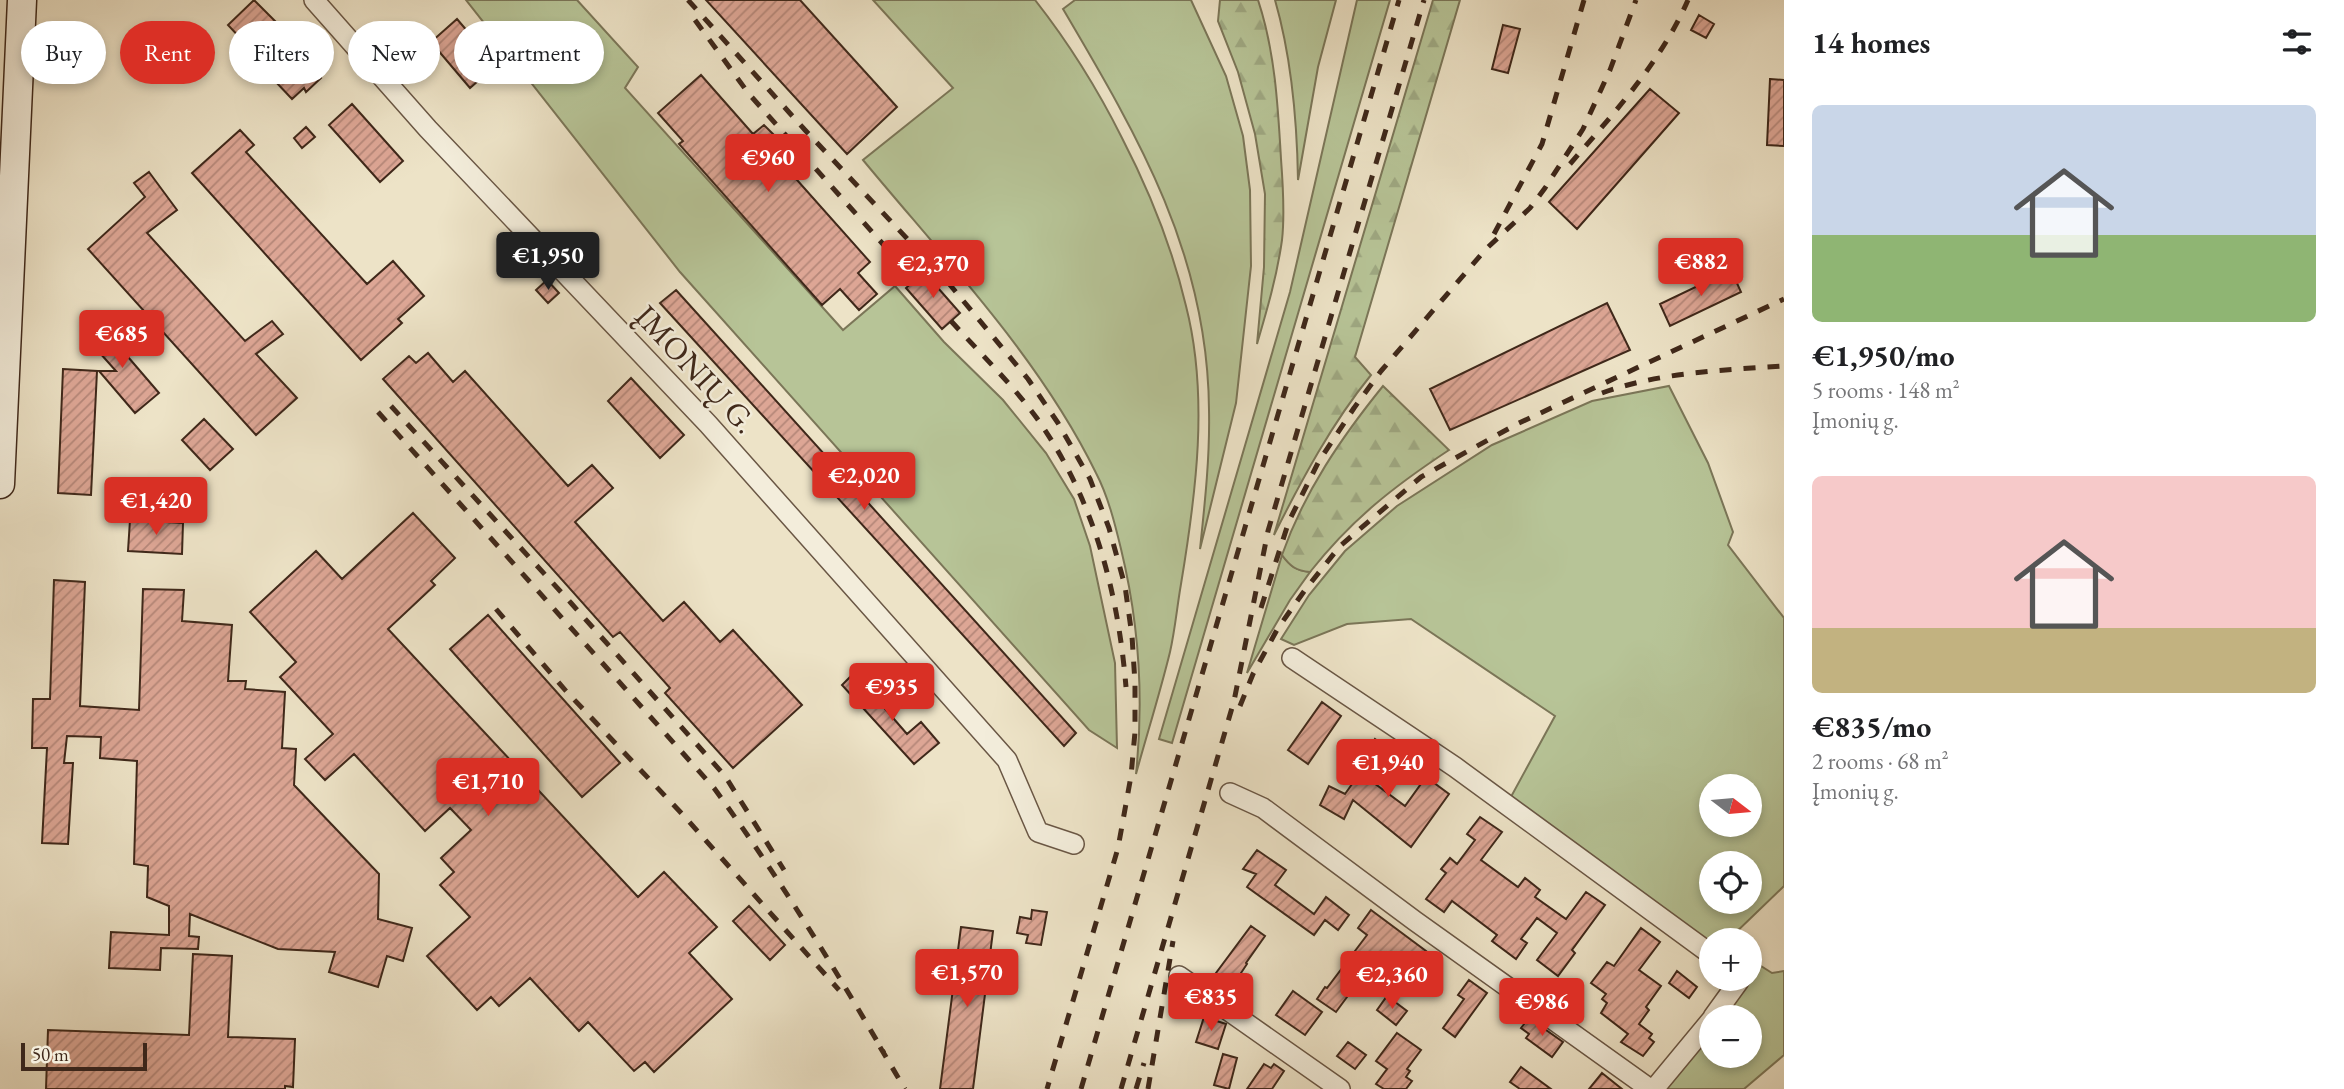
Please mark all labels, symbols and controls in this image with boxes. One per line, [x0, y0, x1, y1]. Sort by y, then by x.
chip: Buy [21, 21, 106, 84]
chip: Rent [120, 21, 215, 84]
chip: Filters [229, 21, 334, 84]
chip: New [348, 21, 440, 84]
chip: Apartment [454, 21, 604, 84]
text: 14 homes [1812, 23, 1930, 62]
icon: filters [2278, 23, 2316, 61]
pin: €960 [727, 134, 809, 194]
text: €960 [741, 142, 795, 172]
icon: home [2001, 150, 2127, 276]
pin: €1,950 [491, 232, 605, 292]
pin: €882 [1660, 238, 1742, 298]
text: €1,950 [512, 240, 584, 270]
pin: €2,370 [876, 240, 990, 300]
text: €882 [1674, 246, 1728, 276]
text: €2,370 [897, 248, 969, 278]
street label: ĮMONIŲ G. [626, 296, 766, 442]
pin: €685 [81, 310, 163, 370]
text: €685 [95, 318, 149, 348]
text: €1,950/mo [1812, 336, 1955, 375]
text: 5 rooms · 148 m² [1812, 375, 1960, 405]
text: Įmonių g. [1812, 405, 1899, 435]
pin: €2,020 [807, 452, 921, 512]
text: €2,020 [828, 460, 900, 490]
pin: €1,420 [99, 477, 213, 537]
text: €1,420 [120, 485, 192, 515]
icon: home [2001, 521, 2127, 647]
pin: €935 [851, 664, 933, 723]
text: €935 [865, 671, 919, 701]
text: €835/mo [1812, 707, 1931, 746]
pin: €1,940 [1331, 740, 1445, 799]
text: 2 rooms · 68 m² [1812, 746, 1949, 776]
text: €1,940 [1352, 747, 1424, 777]
pin: €1,710 [431, 758, 545, 818]
text: €1,710 [452, 766, 524, 796]
north arrow [1699, 774, 1762, 836]
map controls [1699, 774, 1762, 1068]
text: Įmonių g. [1812, 776, 1899, 806]
button: locate [1699, 851, 1762, 914]
button: + [1699, 928, 1762, 991]
pin: €1,570 [910, 950, 1024, 1009]
pin: €2,360 [1335, 951, 1449, 1011]
text: €1,570 [931, 957, 1003, 987]
text: €2,360 [1356, 959, 1428, 989]
pin: €835 [1170, 974, 1252, 1033]
pin: €986 [1501, 978, 1583, 1038]
text: €835 [1184, 981, 1238, 1011]
text: €986 [1515, 986, 1569, 1016]
button: − [1699, 1005, 1762, 1068]
scale bar [21, 1040, 147, 1072]
text: 50 m [32, 1042, 69, 1067]

